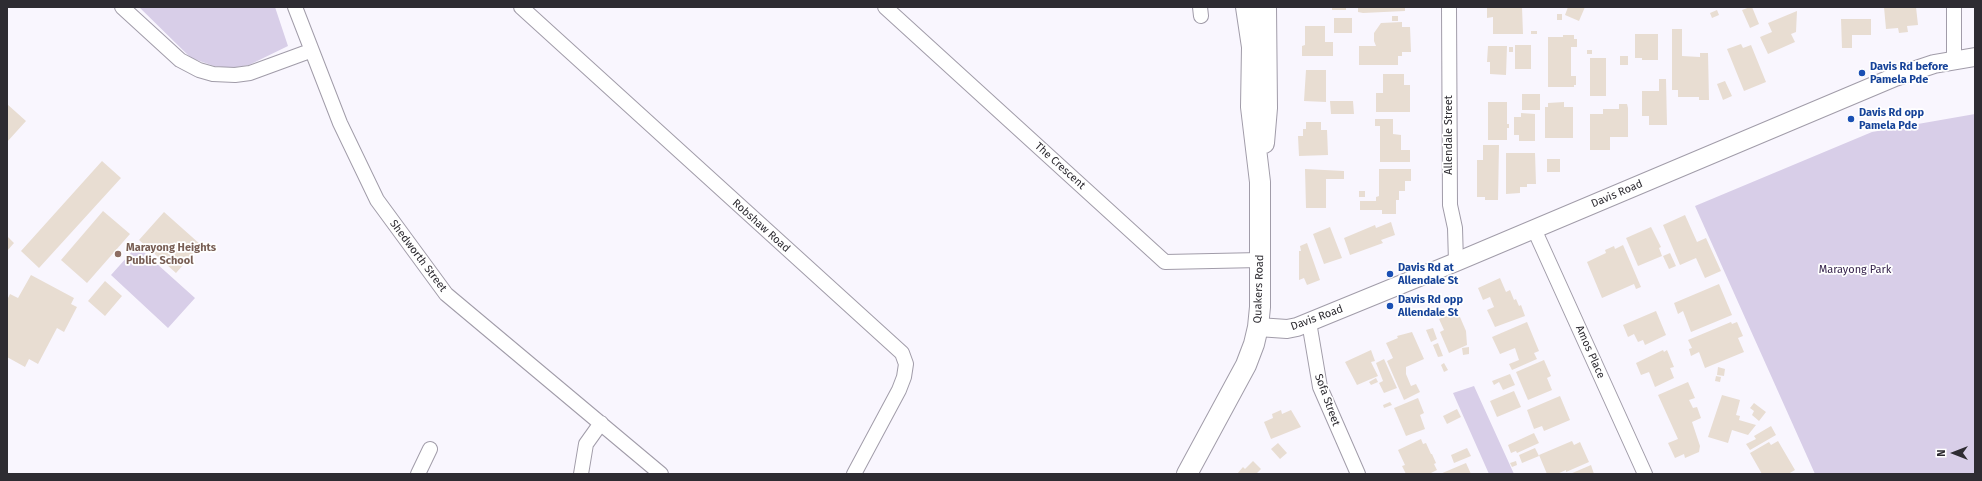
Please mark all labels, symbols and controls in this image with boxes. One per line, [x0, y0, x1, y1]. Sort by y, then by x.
place label: Davis Rd before Pamela Pde [1870, 60, 1948, 86]
marker: Davis Rd before Pamela Pde [1857, 68, 1867, 78]
street label: Allendale Street [1442, 95, 1456, 175]
place label: Davis Rd opp Pamela Pde [1859, 106, 1924, 132]
marker: Davis Rd opp Pamela Pde [1846, 114, 1856, 124]
street label: The Crescent [1032, 140, 1088, 192]
street label: Davis Road [1589, 177, 1645, 211]
street label: Robshaw Road [729, 197, 793, 255]
street label: Shedworth Street [387, 217, 449, 295]
place label: Marayong Heights Public School [126, 241, 216, 267]
marker: Marayong Heights Public School [113, 249, 123, 259]
street label: Quakers Road [1251, 254, 1267, 324]
place label: Davis Rd at Allendale St [1398, 261, 1458, 287]
park label: Marayong Park [1819, 263, 1891, 277]
marker: Davis Rd at Allendale St [1385, 269, 1395, 279]
place label: Davis Rd opp Allendale St [1398, 293, 1463, 319]
marker: Davis Rd opp Allendale St [1385, 301, 1395, 311]
street label: Davis Road [1289, 302, 1345, 334]
street label: Amos Place [1572, 323, 1608, 381]
street label: Sofa Street [1311, 372, 1343, 428]
north arrow [1934, 433, 1974, 473]
text: N [1935, 449, 1948, 457]

